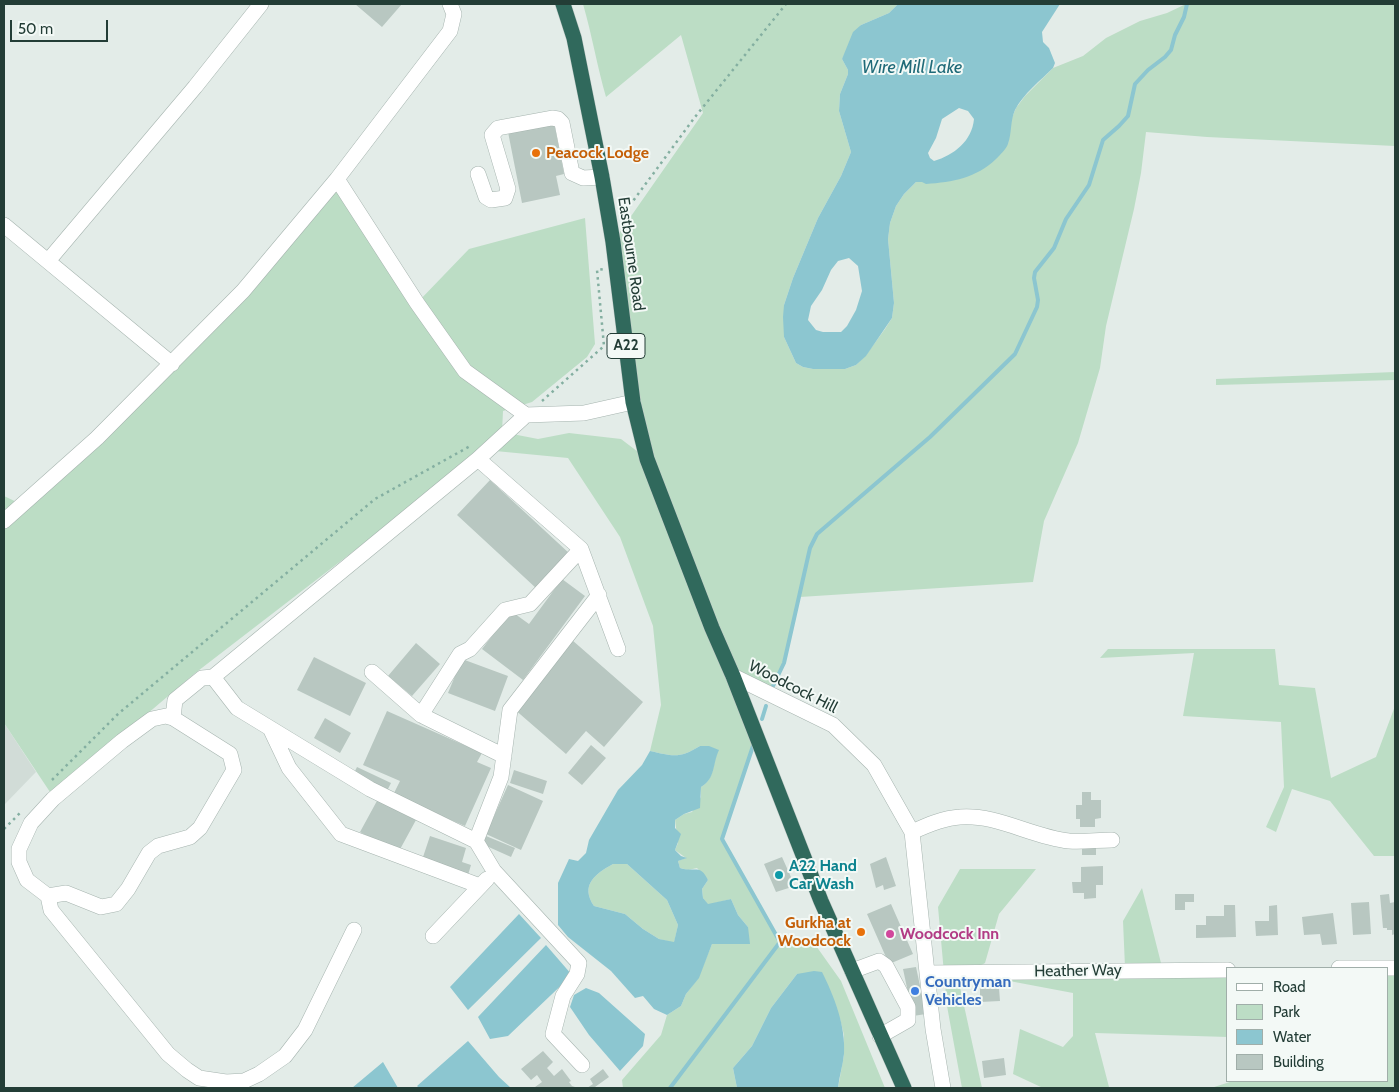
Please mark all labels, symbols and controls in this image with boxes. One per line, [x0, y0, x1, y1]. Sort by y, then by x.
scale bar [12, 10, 110, 42]
text: 50 m [18, 20, 53, 38]
water label: Wire Mill Lake [862, 57, 962, 79]
place label: Peacock Lodge [546, 143, 649, 163]
marker: Peacock Lodge [530, 147, 542, 159]
street label: Eastbourne Road [613, 196, 649, 312]
road number: A22 [607, 334, 645, 358]
street label: Woodcock Hill [745, 656, 841, 718]
place label: A22 Hand Car Wash [789, 856, 857, 894]
marker: A22 Hand Car Wash [773, 869, 785, 881]
place label: Gurkha at Woodcock [777, 913, 851, 951]
place label: Woodcock Inn [900, 924, 999, 944]
marker: Gurkha at Woodcock [855, 926, 867, 938]
marker: Woodcock Inn [884, 928, 896, 940]
street label: Heather Way [1034, 961, 1122, 981]
legend [1226, 967, 1389, 1082]
place label: Countryman Vehicles [925, 972, 1011, 1010]
text: Road [1273, 978, 1306, 996]
marker: Countryman Vehicles [909, 985, 921, 997]
text: Park [1273, 1003, 1300, 1021]
text: Water [1273, 1028, 1311, 1046]
text: Building [1273, 1053, 1324, 1071]

